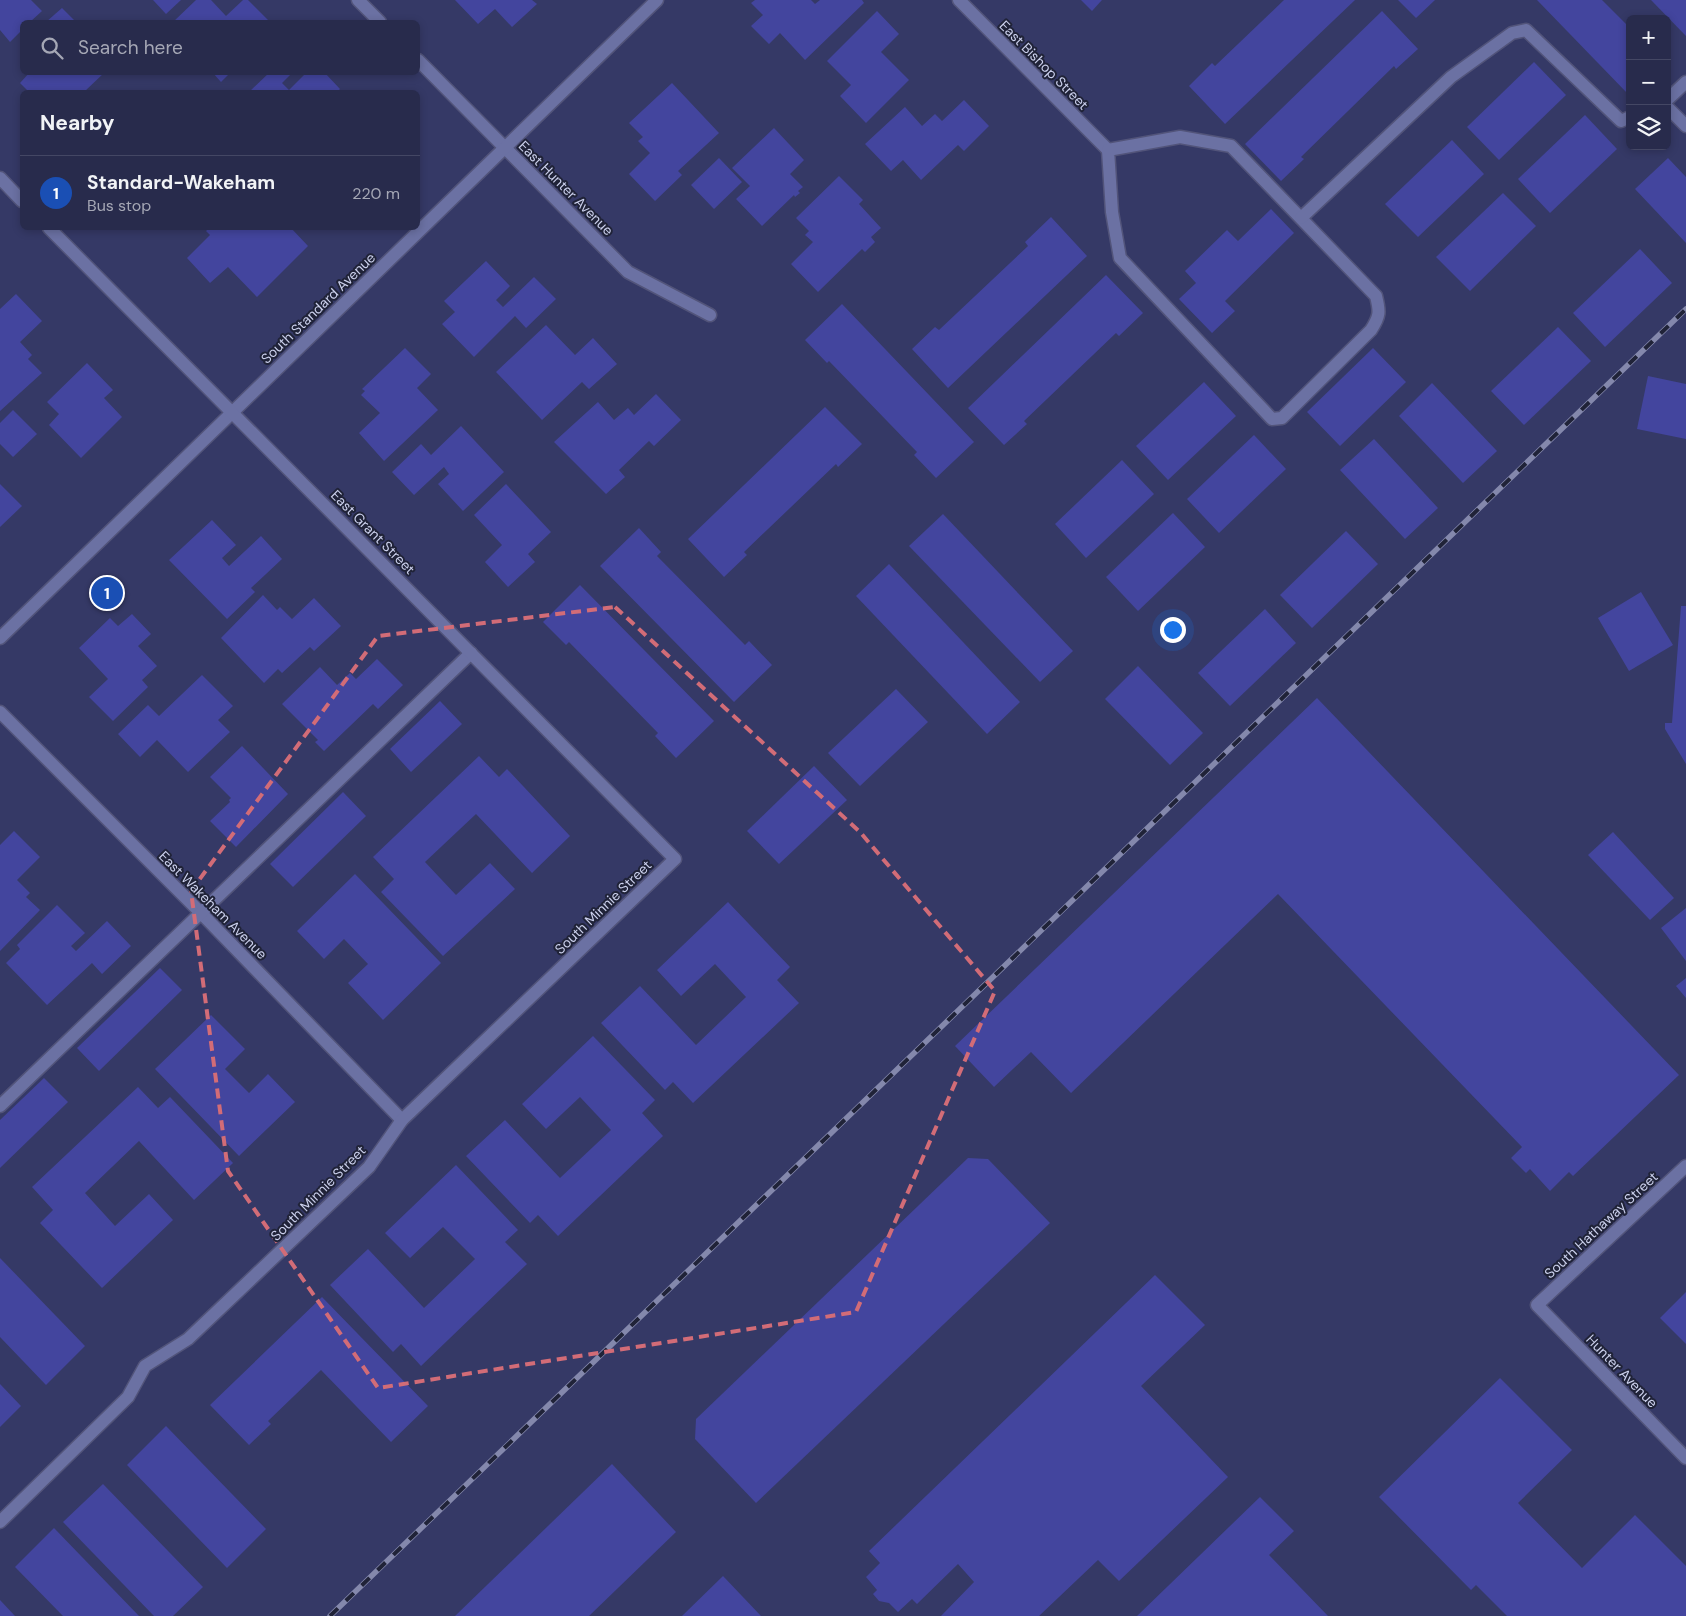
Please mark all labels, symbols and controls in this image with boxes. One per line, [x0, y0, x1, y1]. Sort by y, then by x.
map controls [1626, 15, 1671, 150]
button: + [1626, 15, 1671, 60]
street label: East Bishop Street [996, 17, 1092, 113]
search box [20, 20, 420, 75]
icon: search [38, 34, 66, 62]
text: Search here [78, 35, 183, 60]
button: − [1626, 60, 1671, 105]
button: layers [1626, 105, 1671, 150]
text: Nearby [40, 109, 114, 137]
street label: East Hunter Avenue [515, 137, 617, 239]
text: Standard-Wakeham [87, 170, 275, 195]
text: 1 [53, 183, 59, 204]
text: 220 m [352, 183, 400, 204]
text: Bus stop [87, 195, 151, 216]
street label: South Standard Avenue [257, 249, 379, 367]
street label: East Grant Street [327, 486, 419, 578]
pin: 1 [91, 574, 123, 612]
your location [1160, 617, 1186, 643]
street label: East Wakeham Avenue [155, 847, 271, 963]
street label: South Minnie Street [551, 856, 655, 958]
street label: South Minnie Street [267, 1142, 369, 1244]
street label: South Hathaway Street [1540, 1168, 1662, 1282]
street label: Hunter Avenue [1582, 1330, 1662, 1412]

